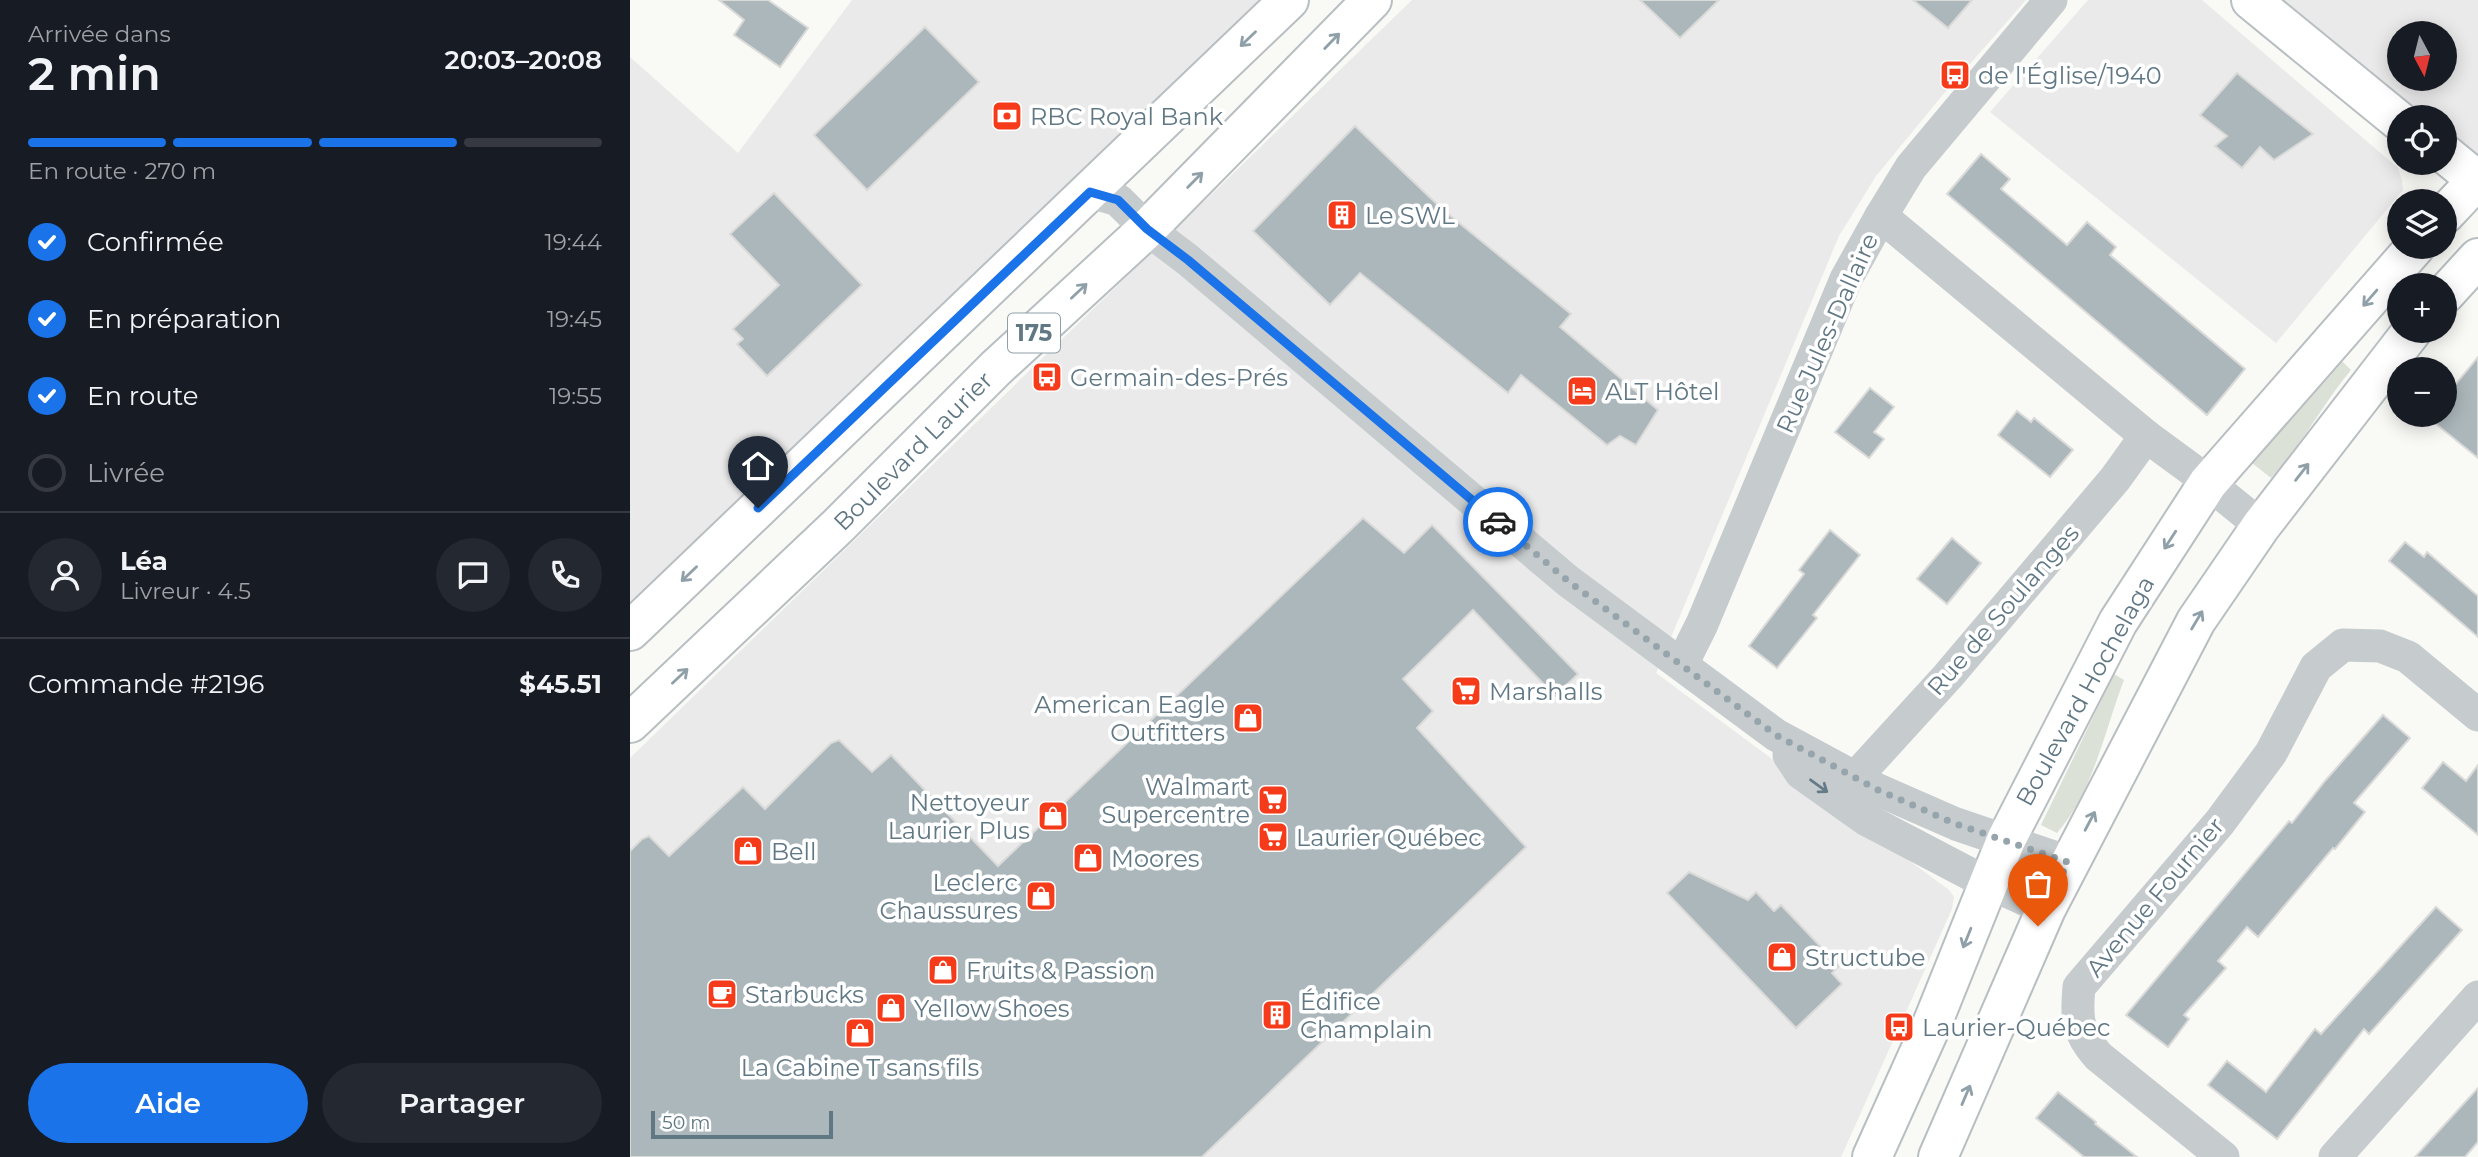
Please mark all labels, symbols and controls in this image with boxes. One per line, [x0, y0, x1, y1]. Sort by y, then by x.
text: Arrivée dans [28, 20, 171, 48]
north arrow [2387, 21, 2457, 91]
map controls [2387, 21, 2457, 427]
one-way arrow [1240, 31, 1257, 48]
one-way arrow [1323, 33, 1340, 50]
text: 20:03–20:08 [445, 44, 602, 76]
text: 2 min [28, 45, 161, 102]
bus stop icon: de l'Église/1940 [1938, 58, 1972, 92]
place label: de l'Église/1940 [1978, 61, 2162, 90]
bank icon: RBC Royal Bank [990, 99, 1024, 133]
place label: RBC Royal Bank [1030, 102, 1224, 131]
button: locate [2387, 105, 2457, 175]
text: En route · 270 m [28, 157, 216, 185]
one-way arrow [1186, 172, 1203, 189]
button: layers [2387, 189, 2457, 259]
building icon: Le SWL [1325, 198, 1359, 232]
place label: Le SWL [1365, 201, 1455, 230]
icon: check [28, 223, 66, 261]
text: Confirmée [87, 226, 224, 258]
text: 19:44 [544, 228, 602, 256]
street label: Rue Jules-Dallaire [1770, 229, 1884, 437]
button: + [2387, 273, 2457, 343]
one-way arrow [1070, 283, 1088, 299]
one-way arrow [2362, 289, 2378, 307]
icon: check [28, 300, 66, 338]
text: En préparation [87, 303, 281, 335]
text: 19:45 [547, 305, 602, 333]
road number: 175 [1008, 314, 1060, 352]
button: − [2387, 357, 2457, 427]
bus stop icon: Germain-des-Prés [1030, 360, 1064, 394]
place label: Germain-des-Prés [1070, 363, 1288, 392]
street label: Boulevard Laurier [827, 365, 999, 537]
hotel icon: ALT Hôtel [1565, 374, 1599, 408]
icon: check [28, 377, 66, 415]
place label: ALT Hôtel [1605, 377, 1719, 406]
text: En route [87, 380, 198, 412]
text: 19:55 [549, 382, 602, 410]
pin [728, 436, 788, 508]
icon: home [739, 447, 777, 485]
text: Livrée [87, 457, 165, 489]
one-way arrow [2295, 464, 2310, 482]
courier [1463, 487, 1533, 557]
icon: car [1479, 503, 1517, 541]
street label: Rue de Soulanges [1921, 519, 2085, 701]
one-way arrow [2163, 530, 2177, 549]
button: person [28, 538, 102, 612]
button: chat [436, 538, 510, 612]
button: phone [528, 538, 602, 612]
text: Léa [120, 545, 168, 577]
one-way arrow [681, 566, 698, 583]
street label: Boulevard Hochelaga [2010, 571, 2160, 811]
text: Livreur · 4.5 [120, 577, 251, 605]
one-way arrow [2191, 610, 2205, 630]
text: Commande #2196 [28, 668, 264, 700]
text: $45.51 [519, 668, 602, 700]
one-way arrow [671, 668, 688, 685]
supermarket icon: Marshalls [1449, 674, 1483, 708]
place label: Marshalls [1489, 677, 1602, 706]
place label: American Eagle Outfitters [1034, 690, 1225, 747]
shop icon: American Eagle Outfitters [1231, 701, 1265, 735]
place label: Walmart Supercentre [1101, 772, 1250, 829]
one-way arrow [1809, 779, 1828, 794]
supermarket icon: Walmart Supercentre [1256, 783, 1290, 817]
place label: Nettoyeur Laurier Plus [888, 788, 1030, 845]
shop icon: Nettoyeur Laurier Plus [1036, 799, 1070, 833]
street label: Avenue Fournier [2080, 811, 2230, 983]
one-way arrow [2083, 811, 2097, 831]
supermarket icon: Laurier Québec [1256, 820, 1290, 854]
place label: Laurier Québec [1296, 823, 1482, 852]
shop icon: Bell [731, 834, 765, 868]
place label: Bell [771, 837, 817, 866]
shop icon: Moores [1071, 841, 1105, 875]
place label: Moores [1111, 844, 1200, 873]
pin [2008, 854, 2068, 926]
icon: bag [2019, 865, 2057, 903]
place label: Leclerc Chaussures [879, 868, 1018, 925]
shop icon: Leclerc Chaussures [1024, 879, 1058, 913]
one-way arrow [1959, 927, 1972, 948]
shop icon: Structube [1765, 940, 1799, 974]
place label: Structube [1805, 943, 1926, 972]
shop icon: Fruits & Passion [926, 953, 960, 987]
place label: Fruits & Passion [966, 956, 1155, 985]
cafe icon: Starbucks [705, 977, 739, 1011]
place label: Starbucks [745, 980, 864, 1009]
place label: Édifice Champlain [1300, 987, 1432, 1044]
shop icon: Yellow Shoes [874, 991, 908, 1025]
place label: Yellow Shoes [914, 994, 1070, 1023]
building icon: Édifice Champlain [1260, 998, 1294, 1032]
bus stop icon: Laurier-Québec [1882, 1010, 1916, 1044]
place label: Laurier-Québec [1922, 1013, 2111, 1042]
shop icon: La Cabine T sans fils [843, 1016, 877, 1050]
place label: La Cabine T sans fils [741, 1053, 979, 1082]
button: Aide [28, 1063, 308, 1143]
button: Partager [322, 1063, 602, 1143]
one-way arrow [1960, 1084, 1973, 1106]
scale bar [651, 1108, 833, 1140]
text: 50 m [662, 1111, 710, 1134]

